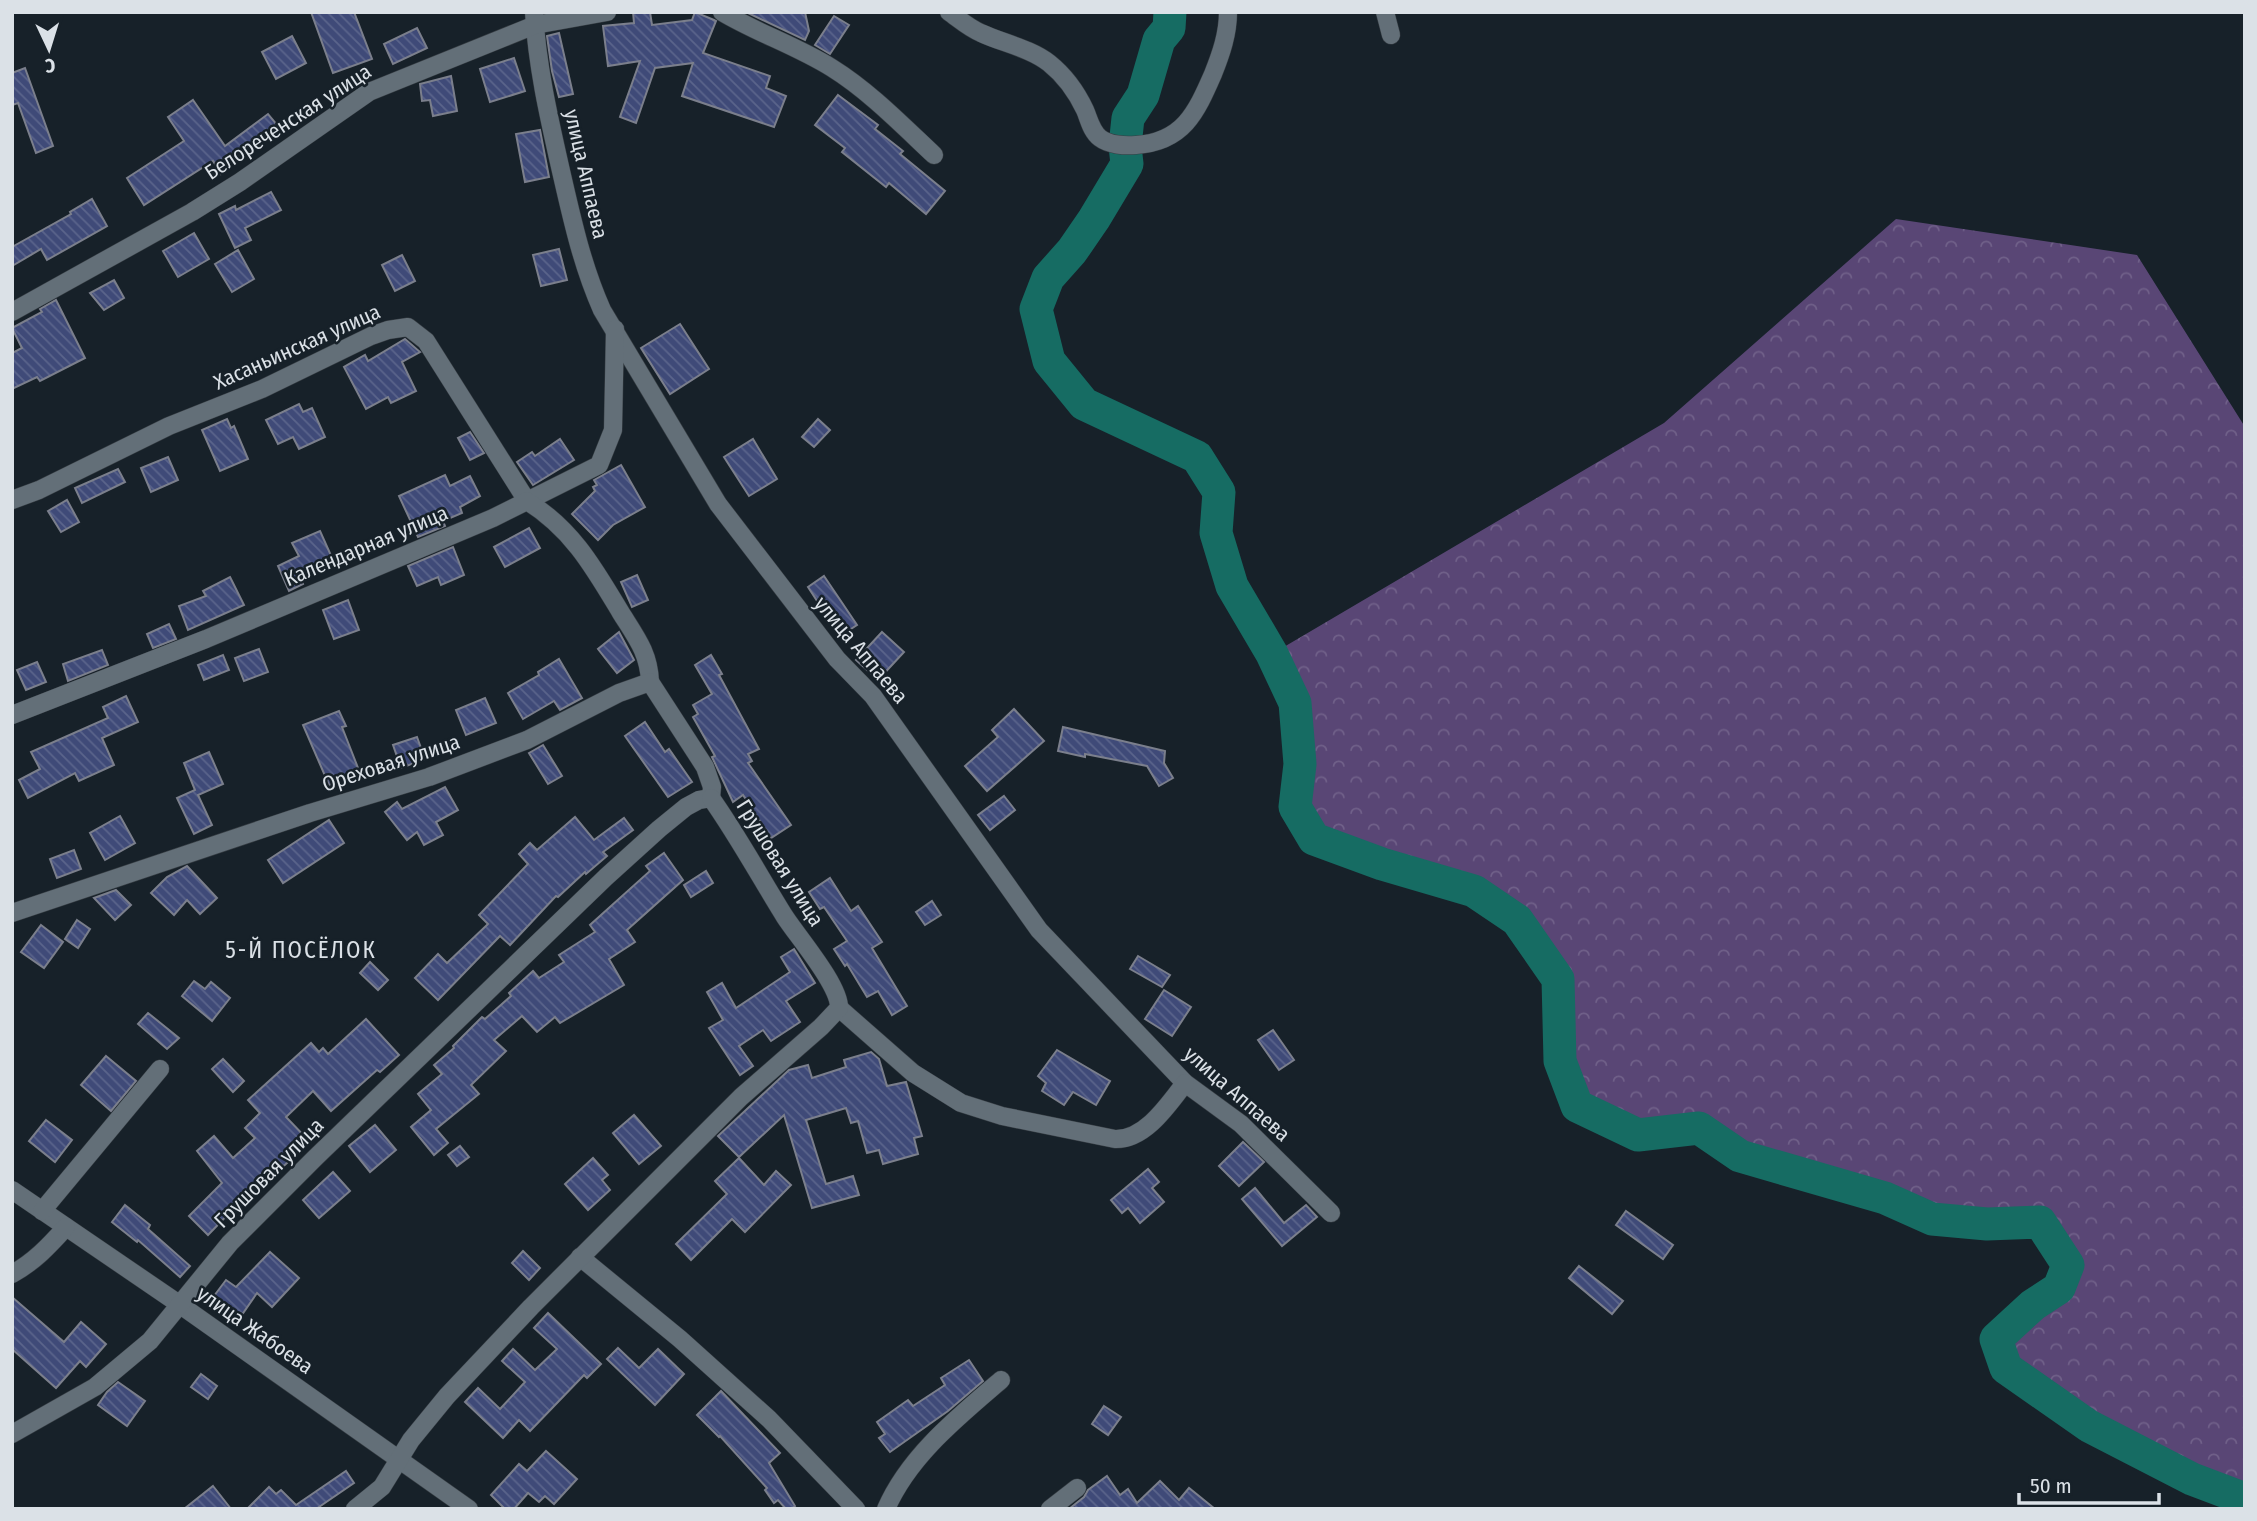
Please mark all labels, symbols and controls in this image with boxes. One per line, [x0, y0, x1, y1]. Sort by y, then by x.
north arrow [14, 14, 84, 84]
text: С [44, 54, 56, 77]
street label: Белореченская улица [200, 58, 376, 186]
street label: улица Аппаева [558, 107, 614, 241]
street label: Хасаньинская улица [210, 299, 384, 395]
street label: Календарная улица [280, 500, 452, 592]
street label: улица Аппаева [809, 591, 913, 709]
street label: Ореховая улица [319, 729, 463, 797]
street label: Грушовая улица [731, 795, 829, 931]
district label: 5-Й ПОСЁЛОК [225, 936, 377, 964]
street label: улица Аппаева [1179, 1041, 1295, 1147]
street label: Грушовая улица [209, 1113, 329, 1233]
street label: улица Жабоева [192, 1280, 318, 1380]
scale bar [2019, 1462, 2159, 1506]
text: 50 m [2030, 1473, 2072, 1499]

